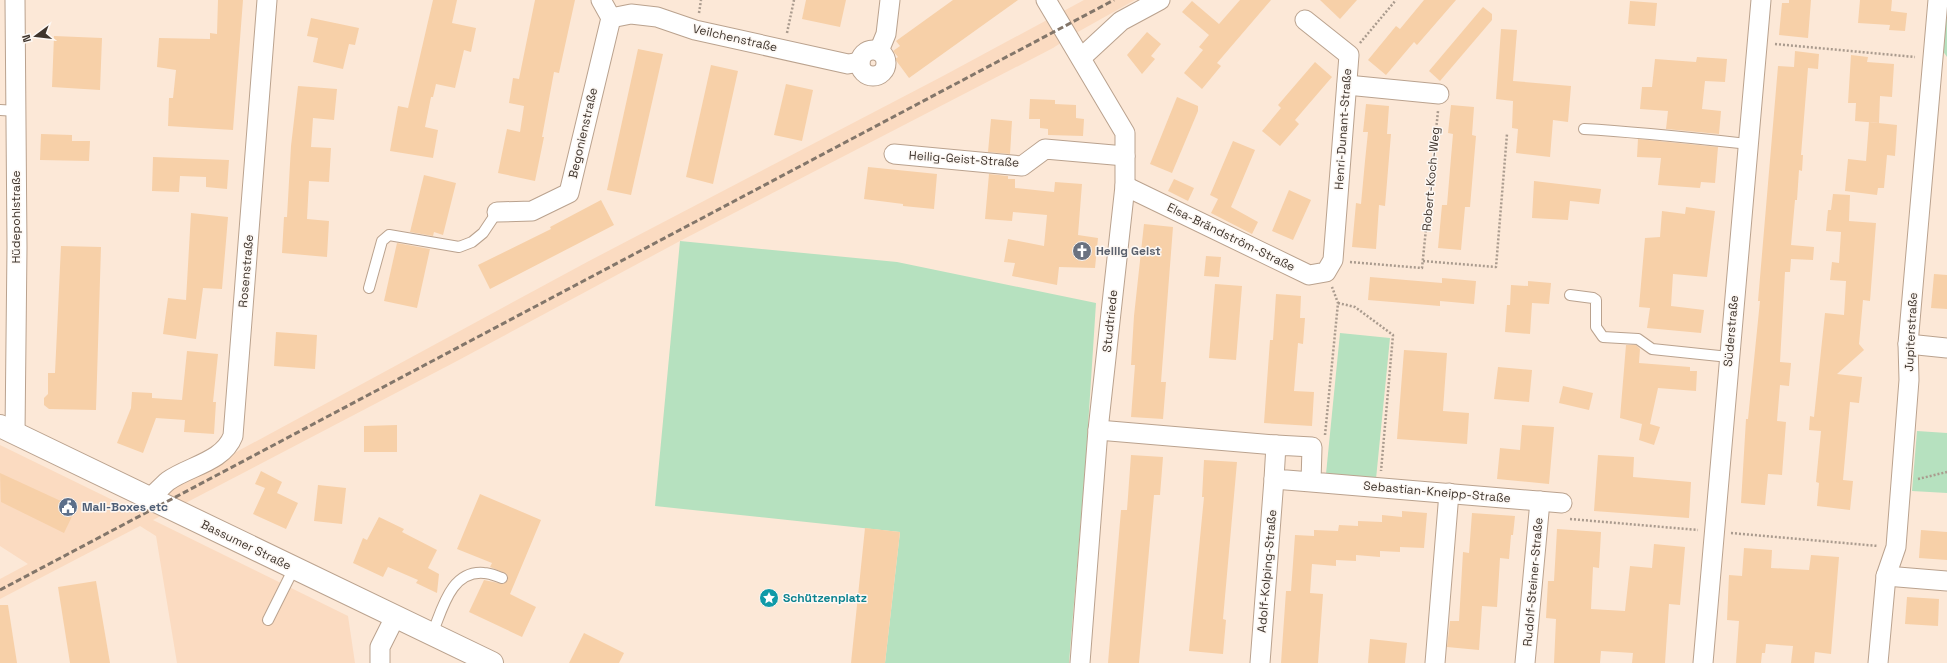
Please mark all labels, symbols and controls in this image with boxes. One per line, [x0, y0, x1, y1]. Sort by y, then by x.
north arrow [16, 16, 56, 56]
street label: Veilchenstraße [691, 20, 779, 56]
text: N [19, 33, 34, 44]
street label: Henri-Dunant-Straße [1331, 68, 1355, 190]
street label: Begonienstraße [565, 86, 601, 180]
street label: Robert-Koch-Weg [1418, 126, 1444, 232]
street label: Heilig-Geist-Straße [908, 147, 1020, 171]
street label: Hüdepohlstraße [8, 170, 24, 264]
street label: Elsa-Brändström-Straße [1164, 199, 1298, 275]
street label: Rosenstraße [235, 234, 257, 308]
church icon: Heilig Geist [1071, 240, 1093, 262]
place label: Heilig Geist [1096, 243, 1161, 259]
street label: Studtriede [1099, 289, 1121, 353]
street label: Jupiterstraße [1901, 292, 1921, 372]
street label: Süderstraße [1720, 295, 1742, 367]
street label: Sebastian-Kneipp-Straße [1363, 478, 1511, 506]
public building icon: Mail-Boxes etc [57, 496, 79, 518]
place label: Mail-Boxes etc [82, 499, 168, 515]
street label: Adolf-Kolping-Straße [1254, 509, 1280, 633]
street label: Bassumer Straße [198, 516, 294, 574]
street label: Rudolf-Steiner-Straße [1519, 517, 1547, 647]
place icon: Schützenplatz [758, 587, 780, 609]
place label: Schützenplatz [783, 590, 867, 606]

